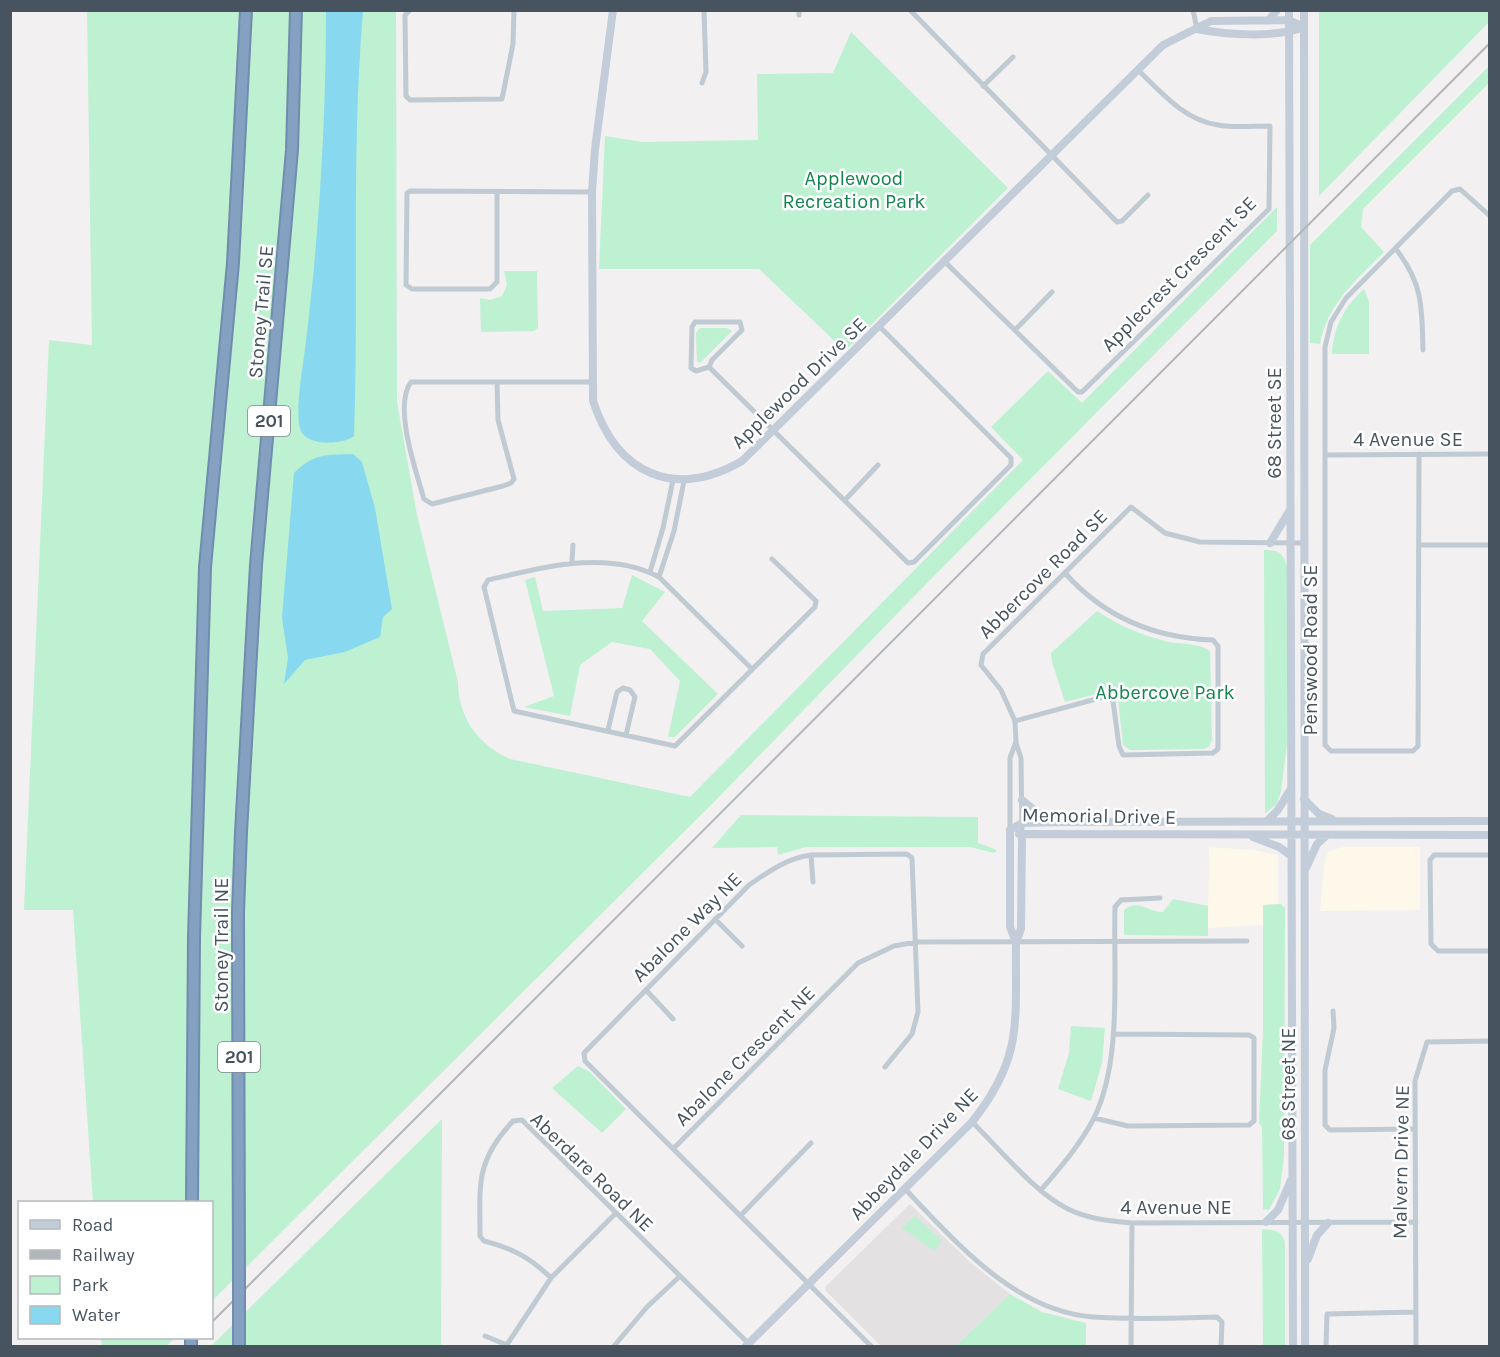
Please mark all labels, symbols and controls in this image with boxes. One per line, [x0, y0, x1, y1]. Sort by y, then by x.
park label: Applewood Recreation Park [782, 167, 926, 213]
street label: Applecrest Crescent SE [1097, 192, 1261, 356]
street label: Stoney Trail SE [244, 245, 278, 379]
street label: Applewood Drive SE [727, 313, 871, 453]
street label: 68 Street SE [1263, 367, 1286, 479]
road number: 201 [248, 406, 290, 436]
street label: 4 Avenue SE [1353, 428, 1463, 451]
street label: Abbercove Road SE [974, 505, 1112, 643]
street label: Penswood Road SE [1299, 565, 1322, 736]
park label: Abbercove Park [1095, 681, 1235, 704]
street label: Memorial Drive E [1022, 803, 1176, 829]
street label: Abalone Way NE [628, 868, 746, 986]
street label: Stoney Trail NE [210, 878, 233, 1012]
street label: Abalone Crescent NE [670, 981, 820, 1131]
street label: 68 Street NE [1277, 1027, 1300, 1141]
road number: 201 [218, 1042, 260, 1072]
street label: Abbeydale Drive NE [845, 1083, 983, 1225]
street label: Malvern Drive NE [1388, 1085, 1414, 1239]
street label: Aberdare Road NE [526, 1108, 658, 1236]
street label: 4 Avenue NE [1120, 1196, 1232, 1219]
legend [18, 1201, 213, 1339]
text: Road [72, 1214, 113, 1236]
text: Railway [72, 1244, 135, 1266]
text: Park [72, 1274, 109, 1296]
text: Water [72, 1304, 120, 1326]

